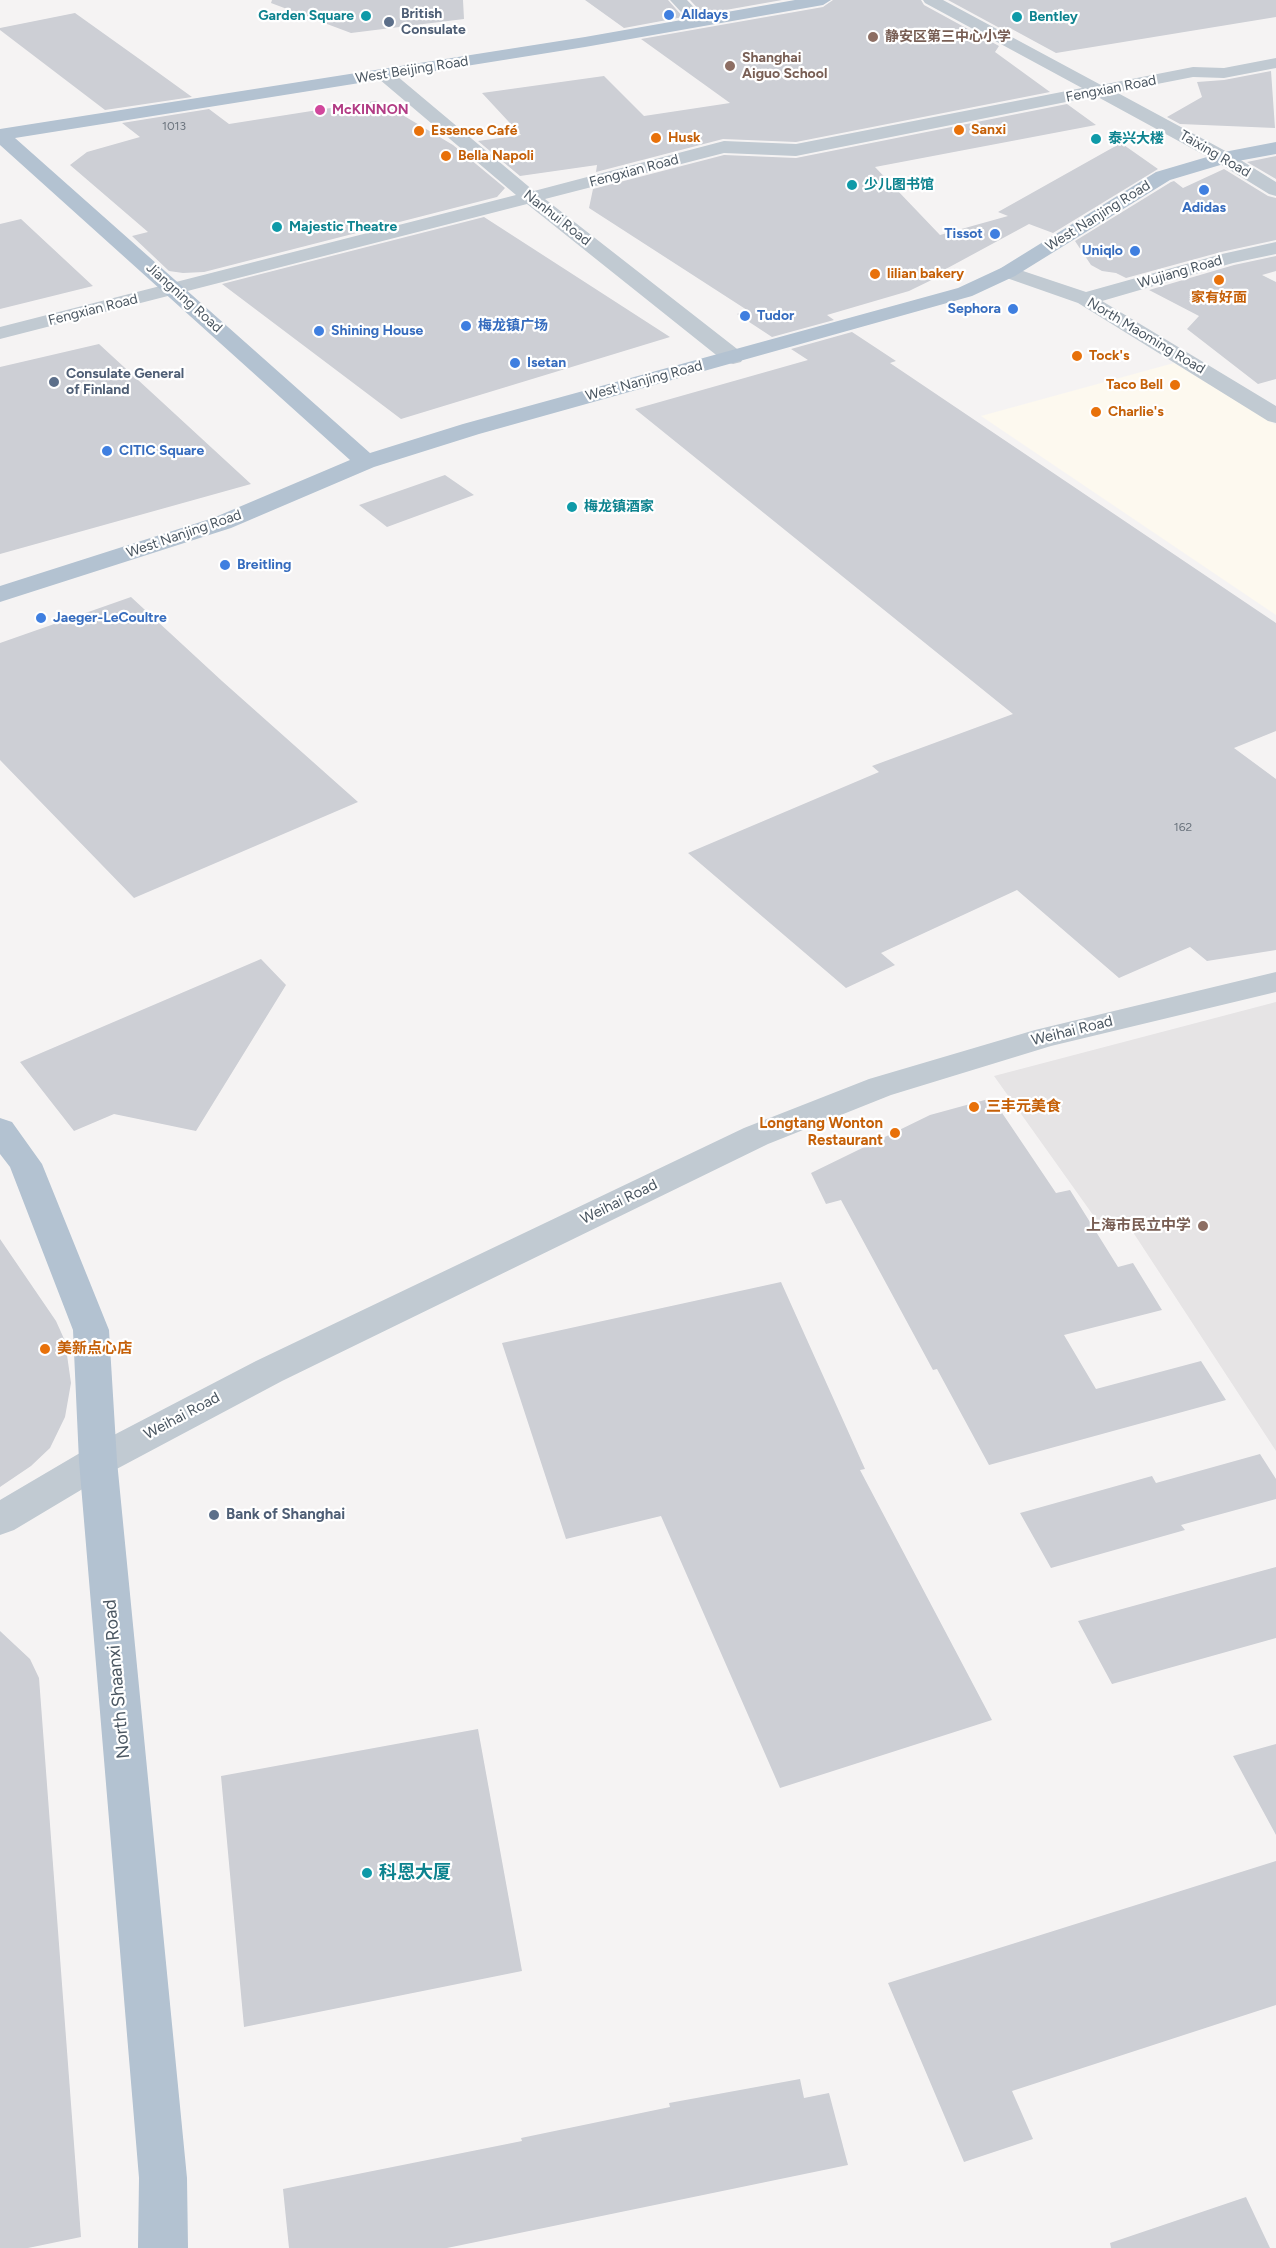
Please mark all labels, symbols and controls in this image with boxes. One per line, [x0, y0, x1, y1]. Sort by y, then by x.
place label: British Consulate [401, 6, 466, 38]
place label: Alldays [681, 7, 728, 23]
place label: Garden Square [258, 8, 354, 24]
marker: Alldays [662, 8, 676, 22]
marker: Garden Square [359, 9, 373, 23]
place label: Bentley [1029, 9, 1078, 25]
marker: Bentley [1010, 10, 1024, 24]
marker: British Consulate [382, 15, 396, 29]
place label: 静安区第三中心小学 [885, 29, 1011, 45]
marker: 静安区第三中心小学 [866, 30, 880, 44]
place label: Shanghai Aiguo School [742, 50, 827, 82]
street label: West Beijing Road [354, 53, 470, 87]
marker: Shanghai Aiguo School [723, 59, 737, 73]
street label: Fengxian Road [1064, 72, 1158, 106]
place label: McKINNON [332, 102, 408, 118]
marker: McKINNON [313, 103, 327, 117]
house number: 1013 [162, 119, 186, 133]
place label: Sanxi [971, 122, 1006, 138]
place label: Essence Café [431, 123, 517, 139]
marker: Sanxi [952, 123, 966, 137]
marker: Essence Café [412, 124, 426, 138]
street label: Taixing Road [1177, 127, 1253, 181]
place label: Husk [668, 130, 701, 146]
marker: Husk [649, 131, 663, 145]
place label: 泰兴大楼 [1108, 131, 1164, 147]
marker: 泰兴大楼 [1089, 132, 1103, 146]
place label: Bella Napoli [458, 148, 534, 164]
marker: Bella Napoli [439, 149, 453, 163]
street label: Fengxian Road [588, 151, 680, 191]
place label: 少儿图书馆 [864, 177, 934, 193]
street label: West Nanjing Road [1043, 177, 1153, 255]
marker: 少儿图书馆 [845, 178, 859, 192]
marker: Adidas [1197, 183, 1211, 197]
street label: Nanhui Road [520, 187, 594, 249]
place label: Adidas [1182, 200, 1226, 216]
place label: Majestic Theatre [289, 219, 397, 235]
marker: Majestic Theatre [270, 220, 284, 234]
place label: Tissot [944, 226, 983, 242]
marker: Tissot [988, 227, 1002, 241]
place label: Uniqlo [1082, 243, 1123, 259]
marker: Uniqlo [1128, 244, 1142, 258]
street label: Wujiang Road [1136, 252, 1224, 292]
street label: Jiangning Road [143, 260, 225, 336]
place label: lilian bakery [887, 266, 964, 282]
marker: lilian bakery [868, 267, 882, 281]
marker: 家有好面 [1212, 273, 1226, 287]
place label: 家有好面 [1191, 290, 1247, 306]
street label: Fengxian Road [46, 291, 140, 329]
street label: North Maoming Road [1084, 294, 1208, 378]
place label: Sephora [947, 301, 1001, 317]
marker: Sephora [1006, 302, 1020, 316]
place label: Tudor [757, 308, 794, 324]
marker: Tudor [738, 309, 752, 323]
place label: 梅龙镇广场 [478, 318, 548, 334]
marker: 梅龙镇广场 [459, 319, 473, 333]
place label: Shining House [331, 323, 423, 339]
marker: Shining House [312, 324, 326, 338]
place label: Tock's [1089, 348, 1130, 364]
marker: Tock's [1070, 349, 1084, 363]
place label: Isetan [527, 355, 566, 371]
marker: Isetan [508, 356, 522, 370]
street label: West Nanjing Road [584, 357, 704, 405]
place label: Consulate General of Finland [66, 366, 184, 398]
marker: Consulate General of Finland [47, 375, 61, 389]
place label: Taco Bell [1106, 377, 1163, 393]
marker: Taco Bell [1168, 378, 1182, 392]
place label: Charlie's [1108, 404, 1164, 420]
marker: Charlie's [1089, 405, 1103, 419]
place label: CITIC Square [119, 443, 204, 459]
marker: CITIC Square [100, 444, 114, 458]
place label: 梅龙镇酒家 [584, 499, 654, 515]
marker: 梅龙镇酒家 [565, 500, 579, 514]
street label: West Nanjing Road [124, 506, 244, 562]
place label: Breitling [237, 557, 291, 573]
marker: Breitling [218, 558, 232, 572]
place label: Jaeger-LeCoultre [53, 610, 167, 626]
marker: Jaeger-LeCoultre [34, 611, 48, 625]
house number: 162 [1174, 820, 1192, 834]
street label: Weihai Road [1029, 1012, 1115, 1050]
place label: 三丰元美食 [986, 1098, 1061, 1116]
marker: 三丰元美食 [967, 1100, 981, 1114]
place label: Longtang Wonton Restaurant [759, 1115, 883, 1150]
marker: Longtang Wonton Restaurant [888, 1126, 902, 1140]
street label: Weihai Road [578, 1176, 660, 1228]
place label: 上海市民立中学 [1086, 1217, 1191, 1235]
marker: 上海市民立中学 [1196, 1219, 1210, 1233]
place label: 美新点心店 [57, 1340, 132, 1358]
marker: 美新点心店 [38, 1342, 52, 1356]
street label: Weihai Road [141, 1389, 223, 1443]
place label: Bank of Shanghai [226, 1506, 345, 1524]
marker: Bank of Shanghai [207, 1508, 221, 1522]
street label: North Shaanxi Road [99, 1598, 135, 1760]
place label: 科恩大厦 [379, 1862, 451, 1884]
marker: 科恩大厦 [360, 1866, 374, 1880]

